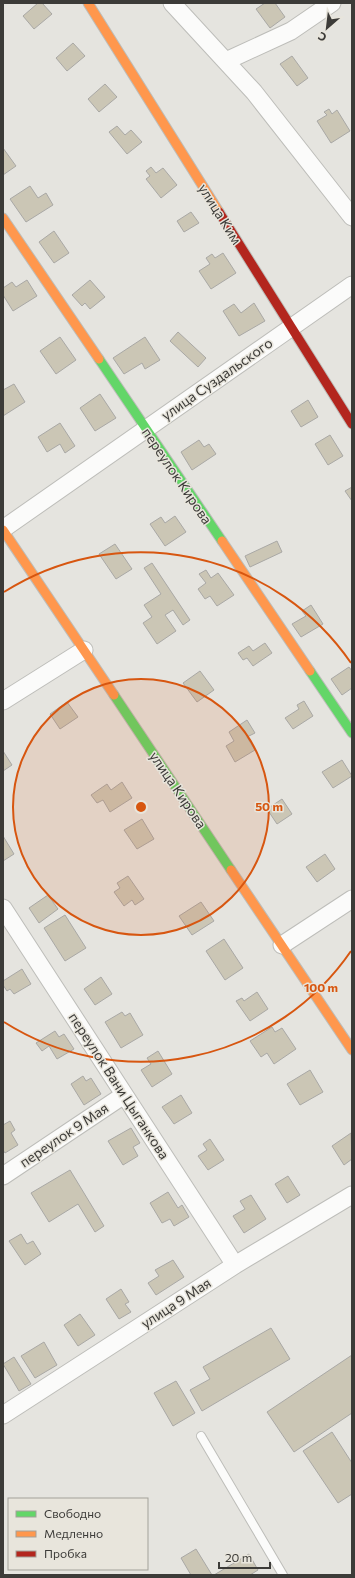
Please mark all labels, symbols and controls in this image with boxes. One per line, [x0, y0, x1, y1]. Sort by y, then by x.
north arrow [307, 8, 347, 48]
text: С [315, 30, 328, 45]
street label: улица Ким [195, 180, 246, 247]
street label: улица Суздальского [158, 334, 276, 423]
street label: переулок Кирова [139, 424, 216, 527]
street label: улица Кирова [146, 748, 211, 832]
text: 50 m [255, 799, 283, 813]
centre of rings [134, 800, 148, 814]
text: 100 m [304, 980, 338, 994]
street label: переулок Вани Цыганкова [66, 1009, 173, 1162]
street label: переулок 9 Мая [16, 1099, 111, 1170]
street label: улица 9 Мая [138, 1274, 214, 1332]
legend [8, 1498, 148, 1570]
text: Свободно [44, 1506, 101, 1520]
text: Медленно [44, 1526, 103, 1540]
scale bar [219, 1544, 270, 1570]
text: Пробка [44, 1546, 87, 1560]
text: 20 m [225, 1550, 252, 1564]

